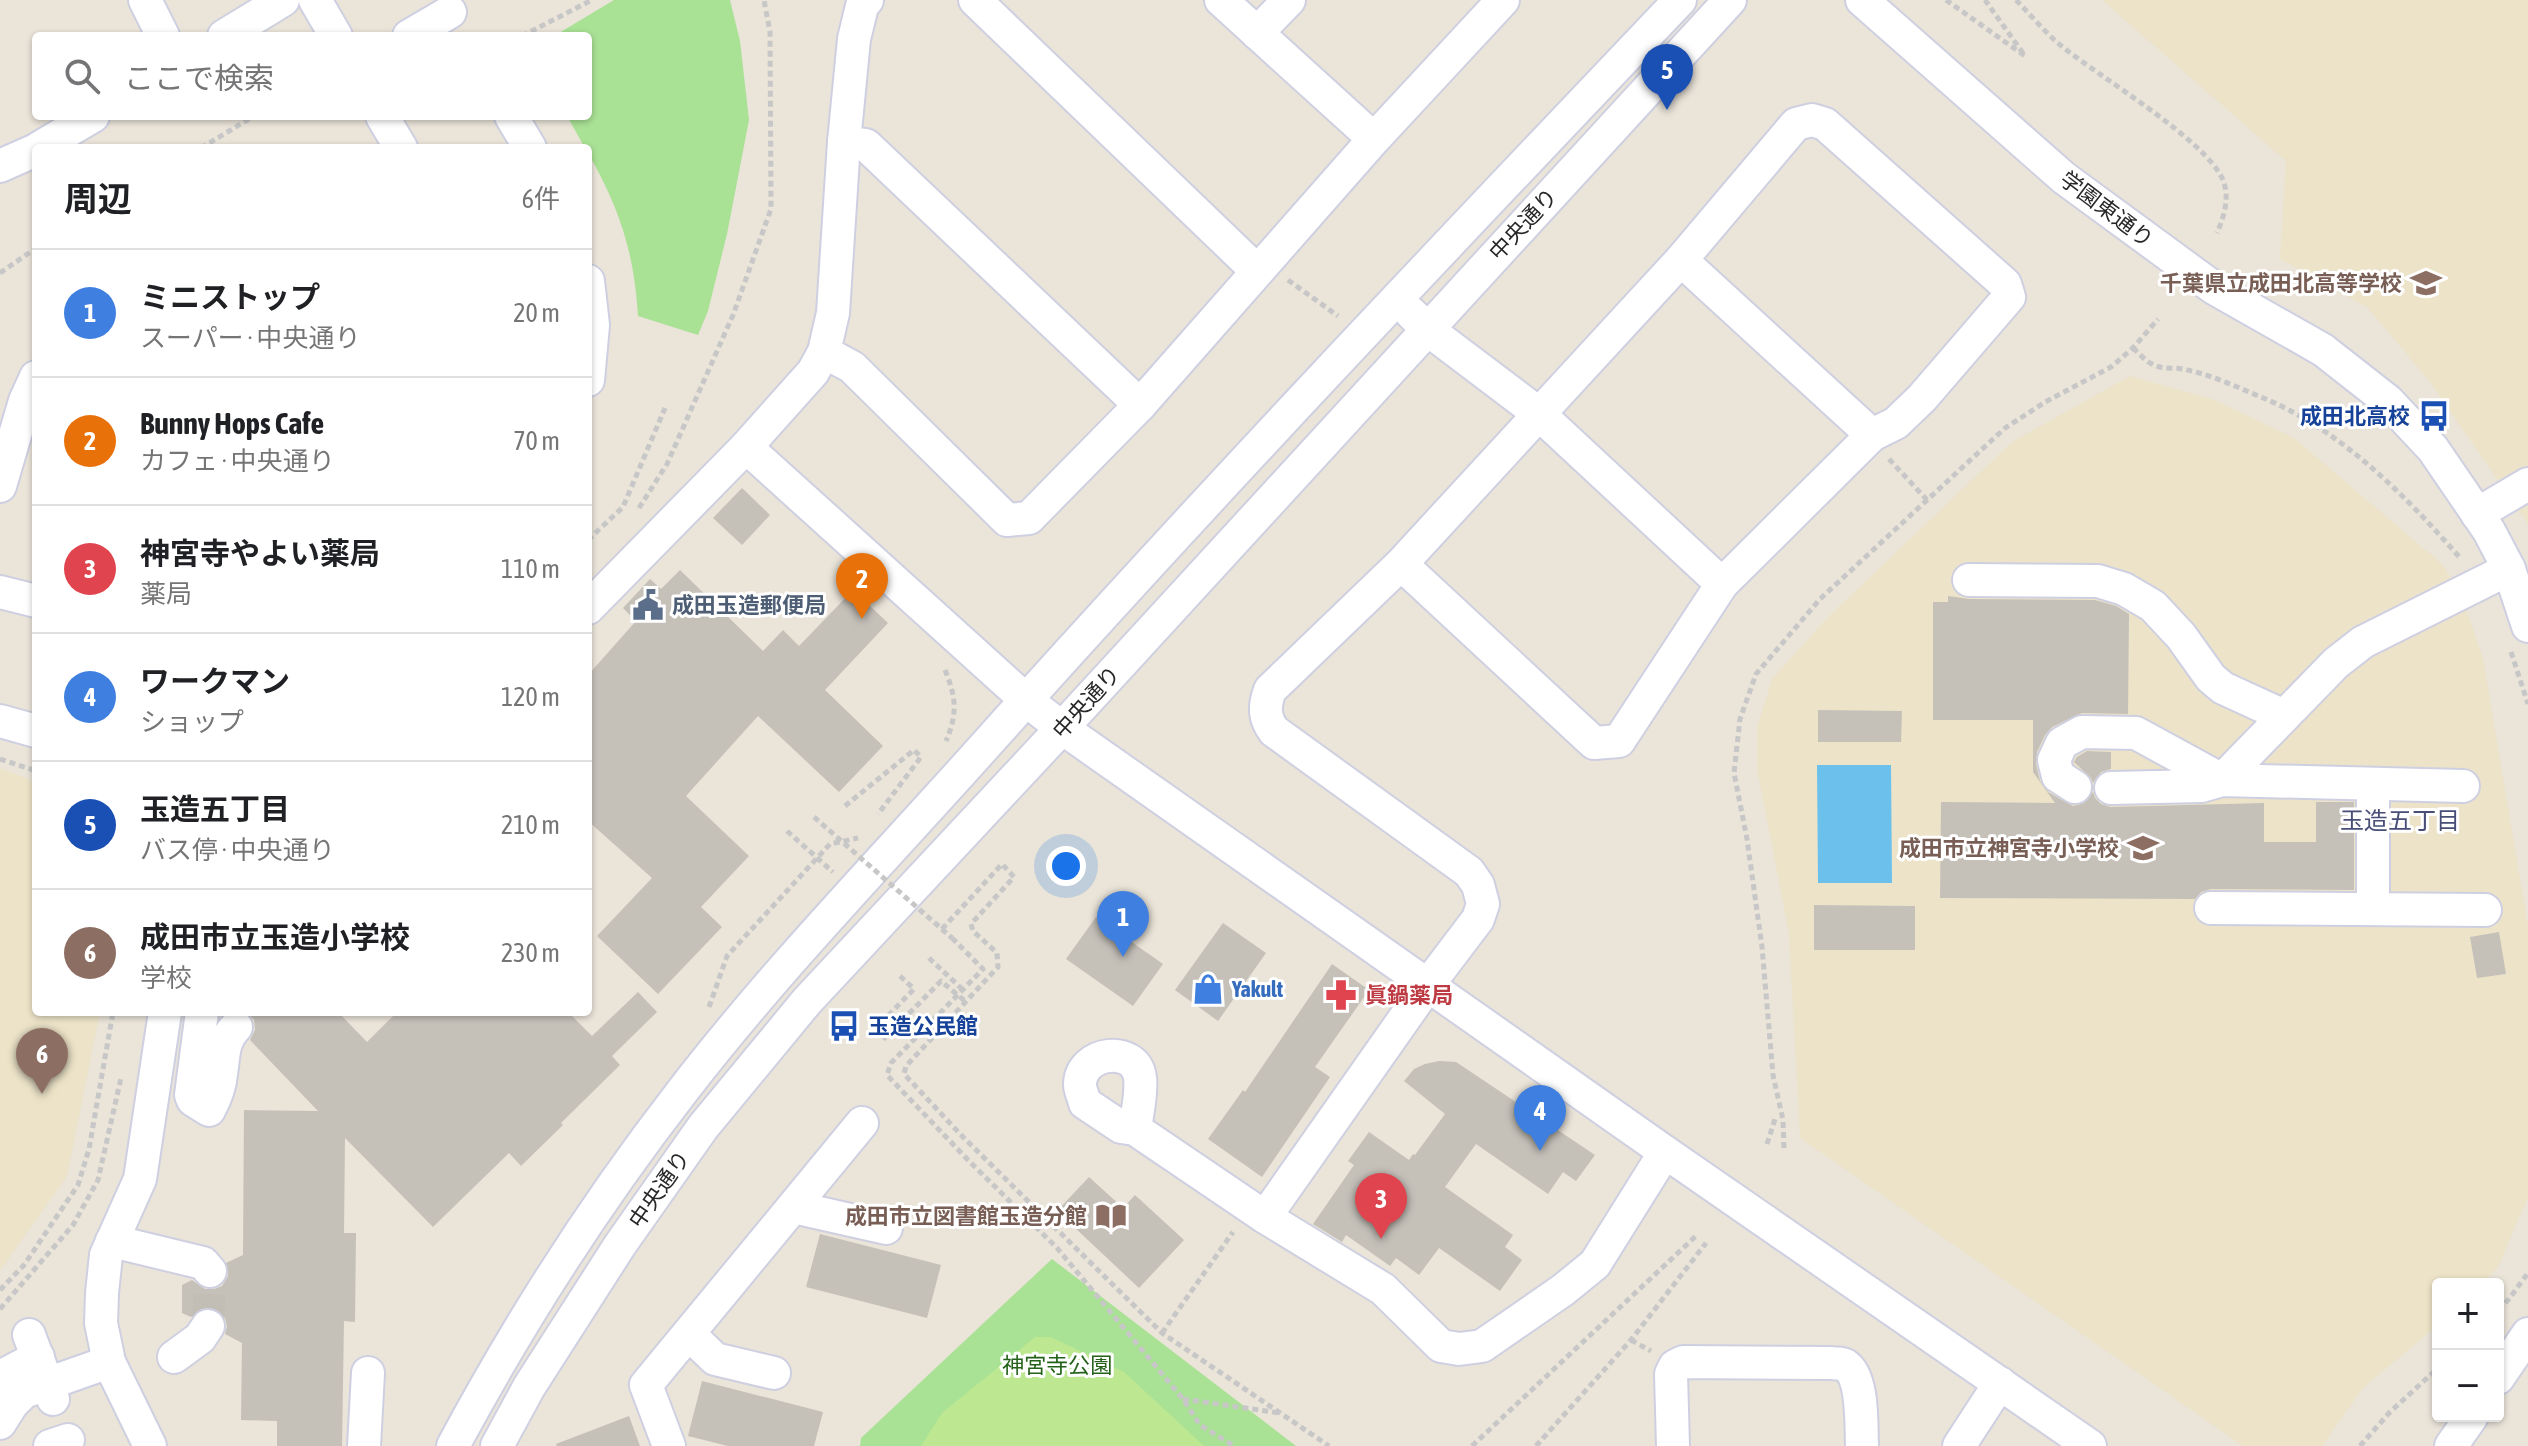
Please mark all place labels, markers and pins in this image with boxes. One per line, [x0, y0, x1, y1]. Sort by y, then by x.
pin: 5 [1641, 44, 1693, 110]
school or university icon: 千葉県立成田北高等学校 [2409, 266, 2443, 300]
place label: 千葉県立成田北高等学校 [2160, 270, 2402, 296]
bus stop icon: 成田北高校 [2417, 399, 2451, 433]
place label: 成田北高校 [2300, 403, 2410, 429]
pin: 2 [836, 553, 888, 619]
public building icon: 成田玉造郵便局 [631, 588, 665, 622]
place label: 成田玉造郵便局 [672, 592, 826, 618]
school or university icon: 成田市立神宮寺小学校 [2126, 831, 2160, 865]
place label: 成田市立神宮寺小学校 [1899, 835, 2119, 861]
pin: 1 [1097, 891, 1149, 957]
shop icon: Yakult [1191, 972, 1225, 1006]
place label: Yakult [1231, 976, 1284, 1002]
pharmacy icon: 眞鍋薬局 [1324, 978, 1358, 1012]
place label: 眞鍋薬局 [1365, 982, 1453, 1008]
bus stop icon: 玉造公民館 [827, 1009, 861, 1043]
place label: 玉造公民館 [868, 1013, 978, 1039]
pin: 6 [16, 1028, 68, 1094]
pin: 4 [1514, 1085, 1566, 1151]
pin: 3 [1355, 1173, 1407, 1239]
library icon: 成田市立図書館玉造分館 [1094, 1199, 1128, 1233]
place label: 成田市立図書館玉造分館 [845, 1203, 1087, 1229]

